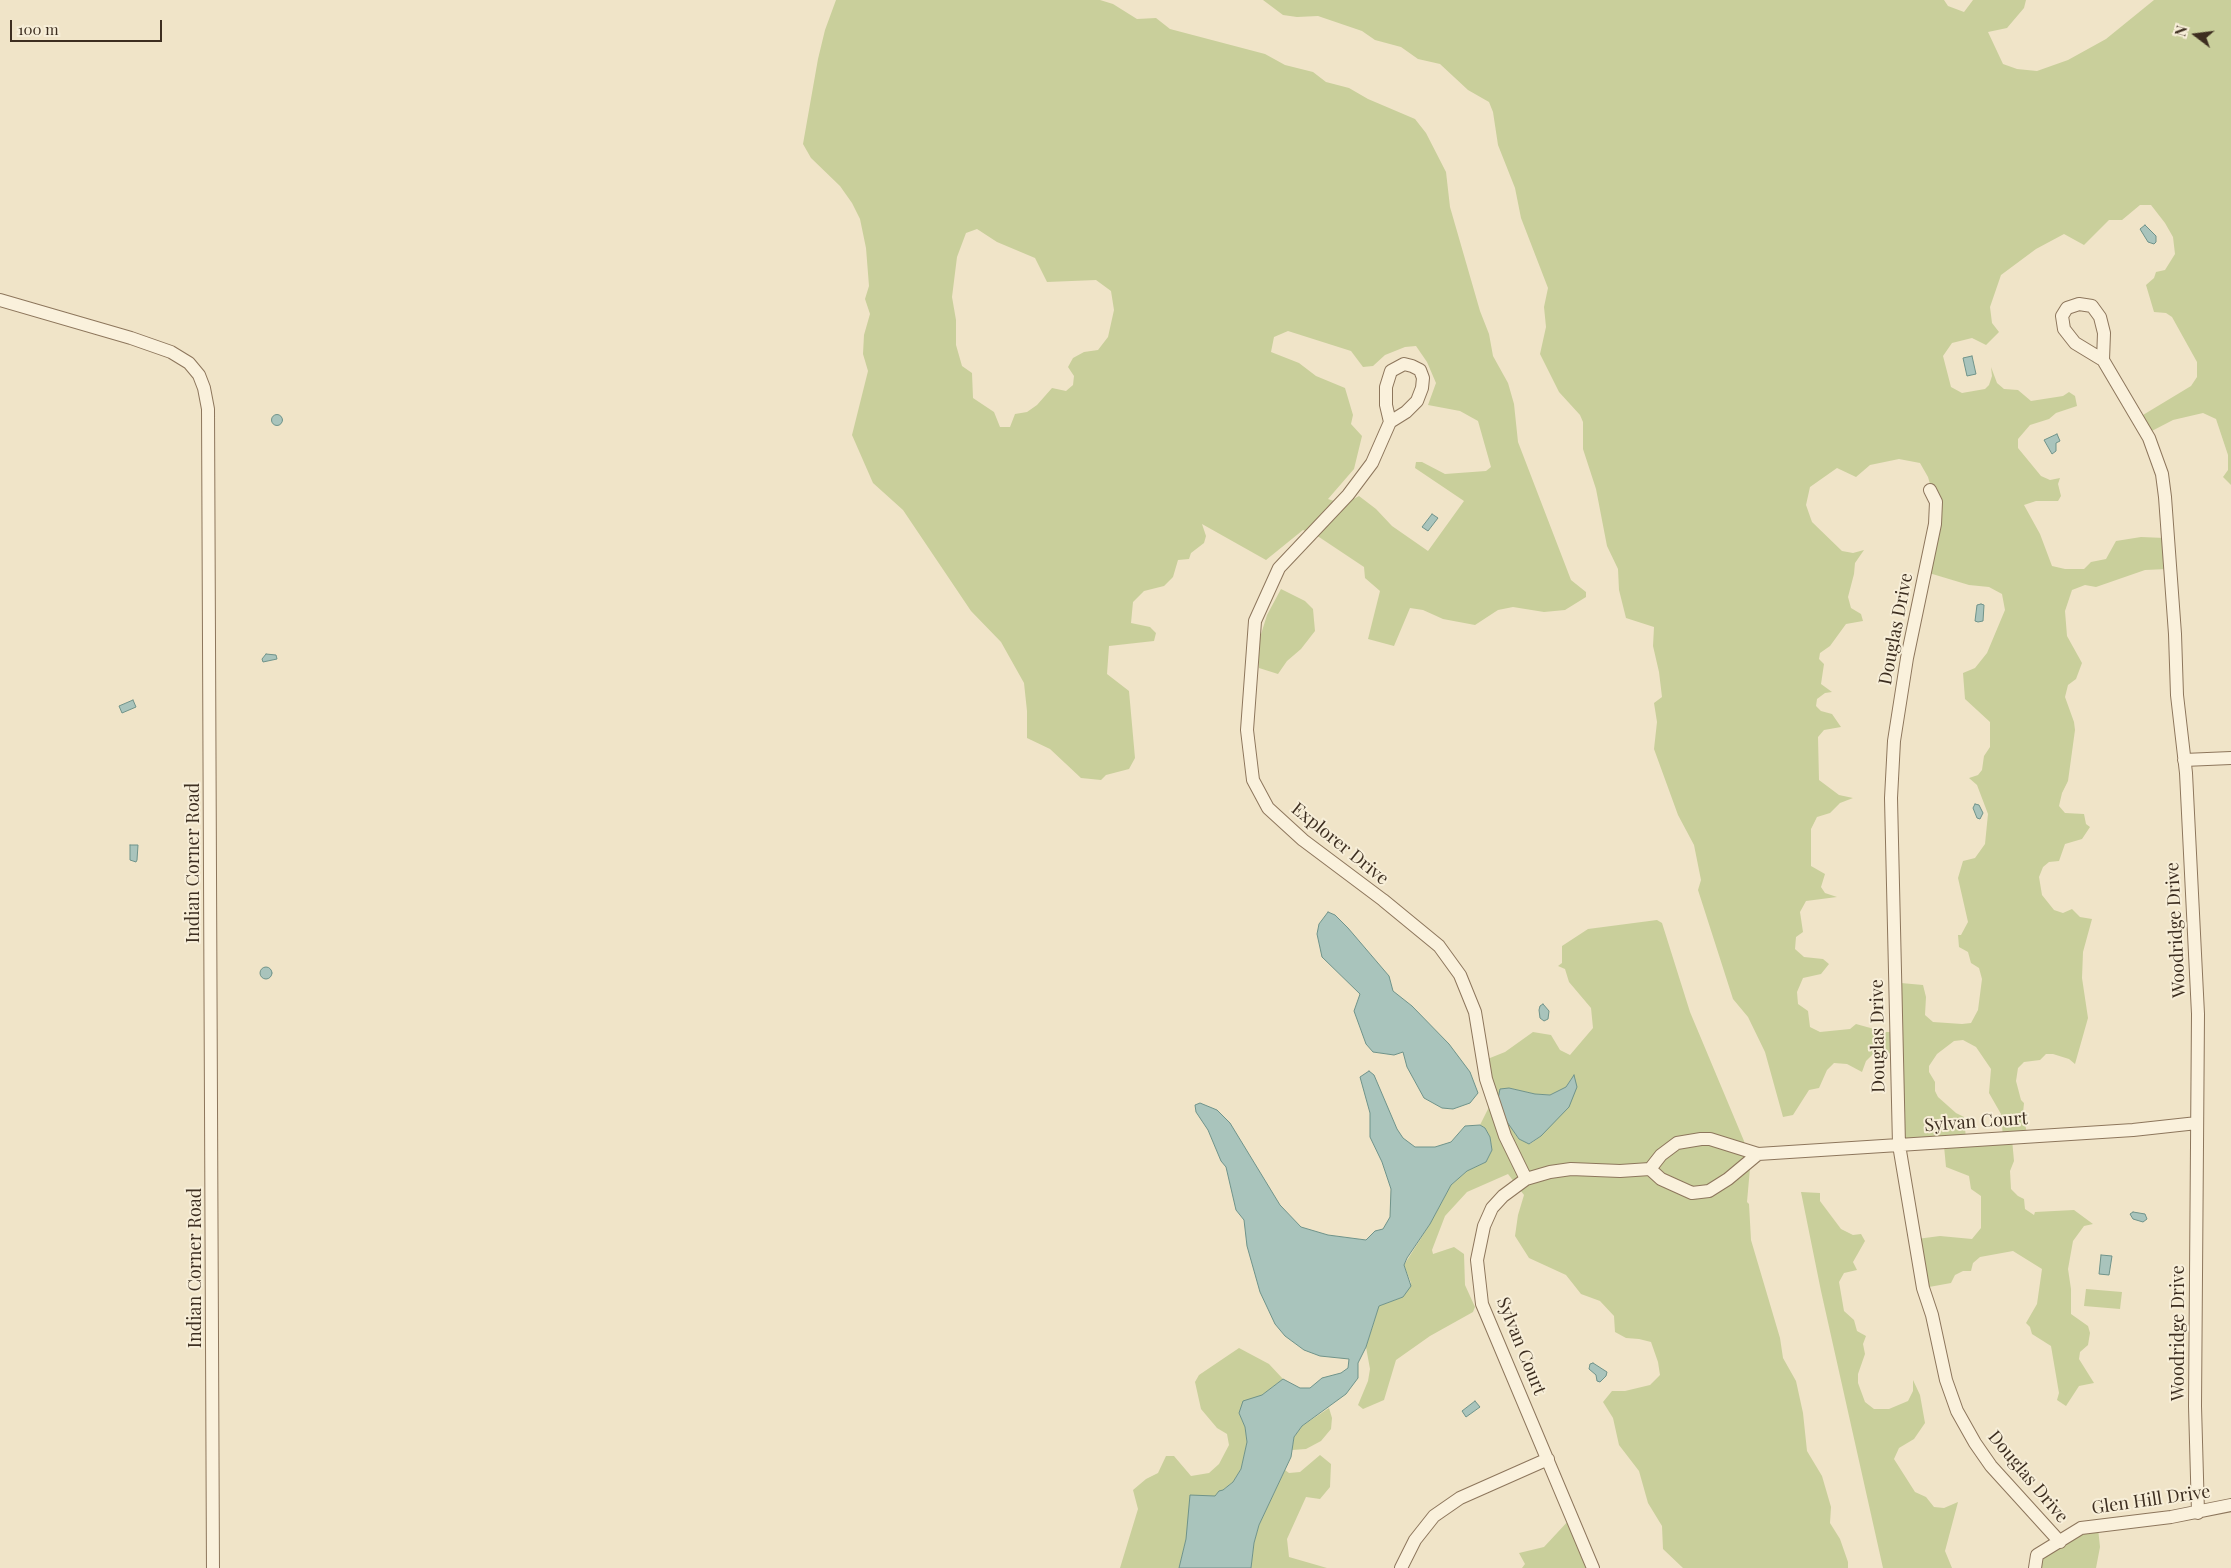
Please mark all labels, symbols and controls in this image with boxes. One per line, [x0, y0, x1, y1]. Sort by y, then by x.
scale bar [12, 10, 165, 42]
north arrow [2171, 10, 2221, 60]
text: 100 m [18, 19, 59, 39]
text: N [2171, 24, 2192, 38]
street label: Douglas Drive [1875, 571, 1917, 687]
street label: Indian Corner Road [182, 783, 204, 943]
street label: Explorer Drive [1287, 798, 1393, 890]
street label: Woodridge Drive [2162, 862, 2190, 998]
street label: Douglas Drive [1866, 979, 1890, 1093]
street label: Sylvan Court [1924, 1108, 2028, 1136]
street label: Indian Corner Road [184, 1188, 206, 1348]
street label: Woodridge Drive [2167, 1265, 2189, 1401]
street label: Sylvan Court [1492, 1294, 1550, 1398]
street label: Douglas Drive [1983, 1427, 2073, 1527]
street label: Glen Hill Drive [2090, 1481, 2212, 1519]

